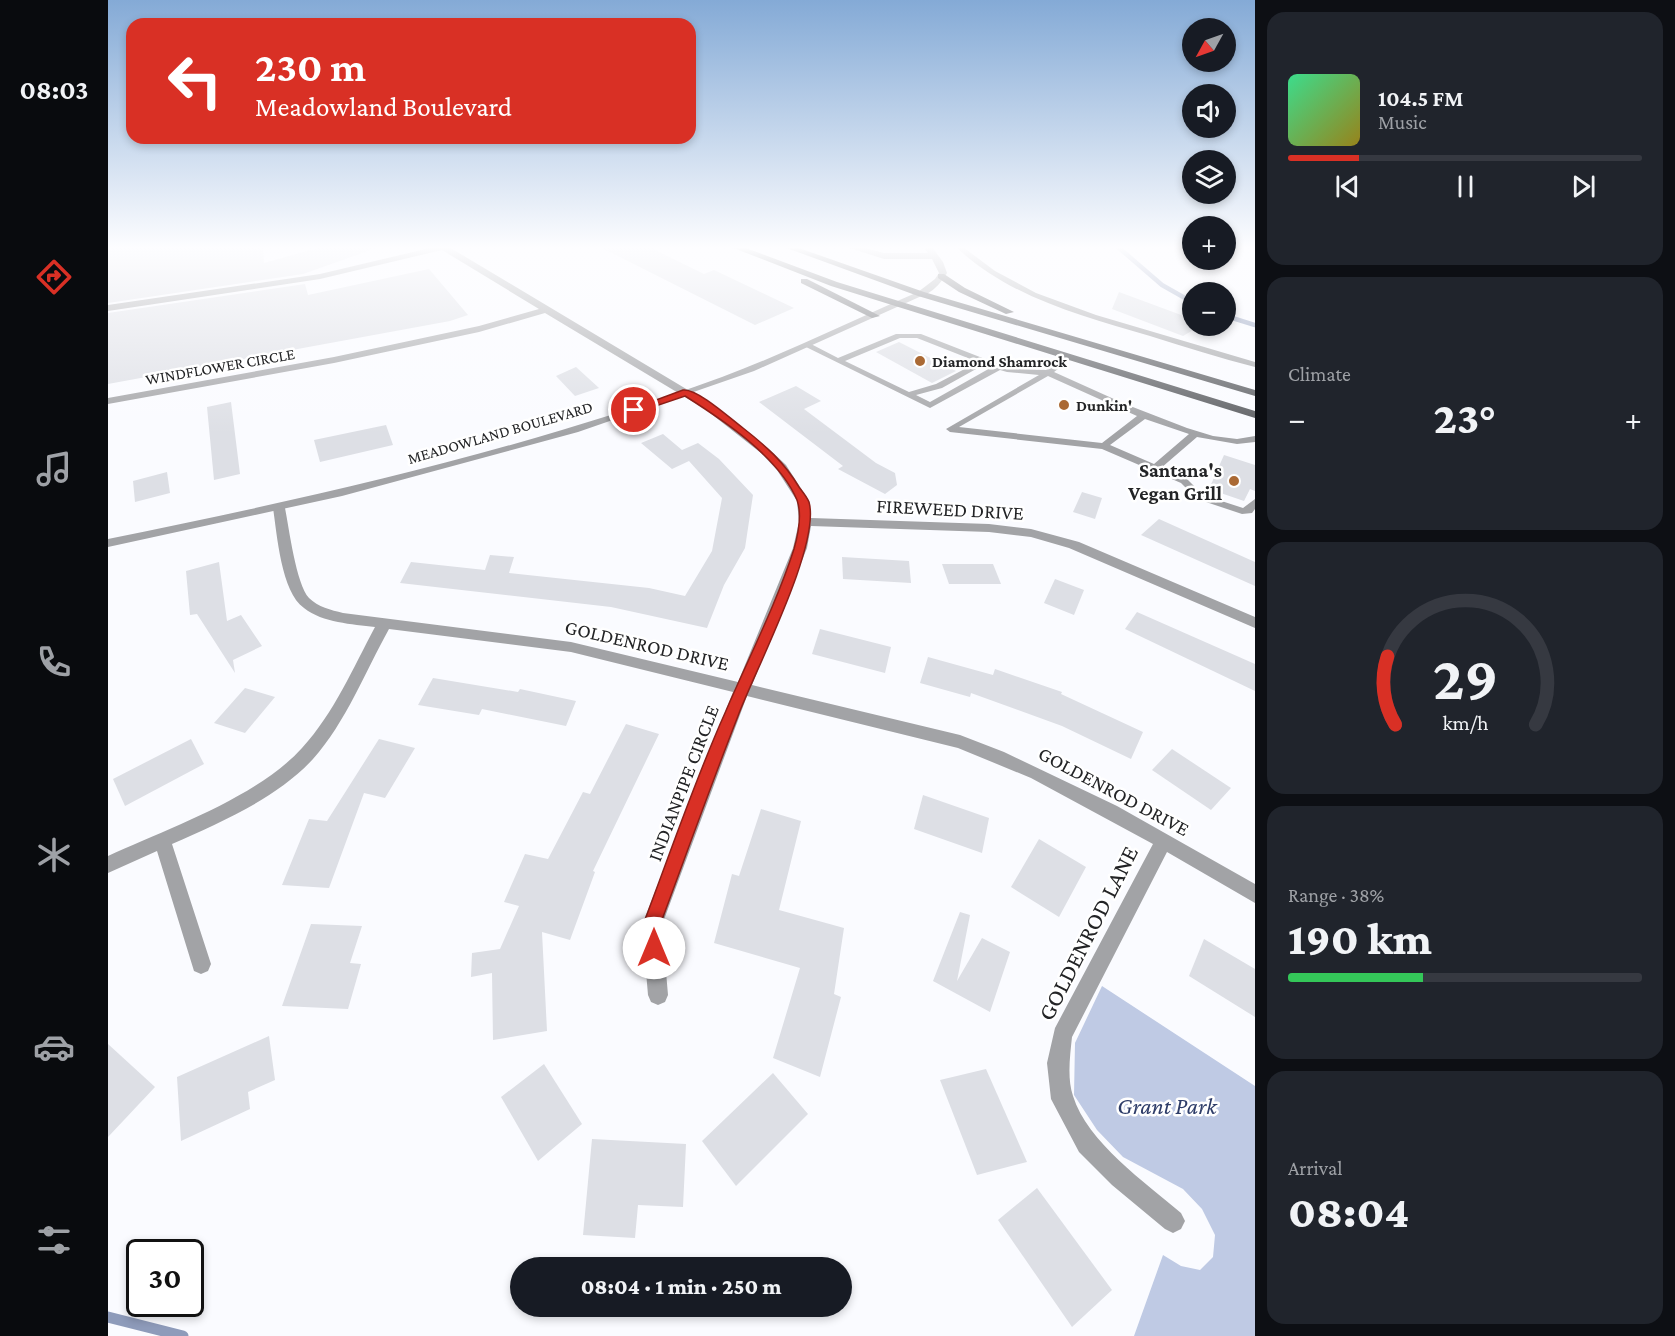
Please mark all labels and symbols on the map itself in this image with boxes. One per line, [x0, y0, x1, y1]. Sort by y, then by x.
north arrow [1182, 18, 1236, 72]
street label: WINDFLOWER CIRCLE [144, 345, 296, 388]
place label: Diamond Shamrock [932, 353, 1067, 370]
marker: Diamond Shamrock [913, 354, 927, 368]
pin [608, 384, 659, 435]
place label: Dunkin' [1076, 397, 1132, 414]
street label: MEADOWLAND BOULEVARD [406, 398, 595, 467]
marker: Dunkin' [1057, 398, 1071, 412]
place label: Santana's Vegan Grill [1127, 459, 1222, 504]
marker: Santana's Vegan Grill [1227, 474, 1241, 488]
street label: FIREWEED DRIVE [876, 494, 1024, 524]
street label: GOLDENROD DRIVE [563, 615, 731, 675]
street label: INDIANPIPE CIRCLE [643, 702, 723, 864]
street label: GOLDENROD DRIVE [1035, 742, 1193, 840]
street label: GOLDENROD LANE [1032, 841, 1143, 1024]
position arrow [622, 916, 686, 980]
park label: Grant Park [1117, 1092, 1218, 1119]
speed limit sign: 30 [126, 1239, 204, 1317]

